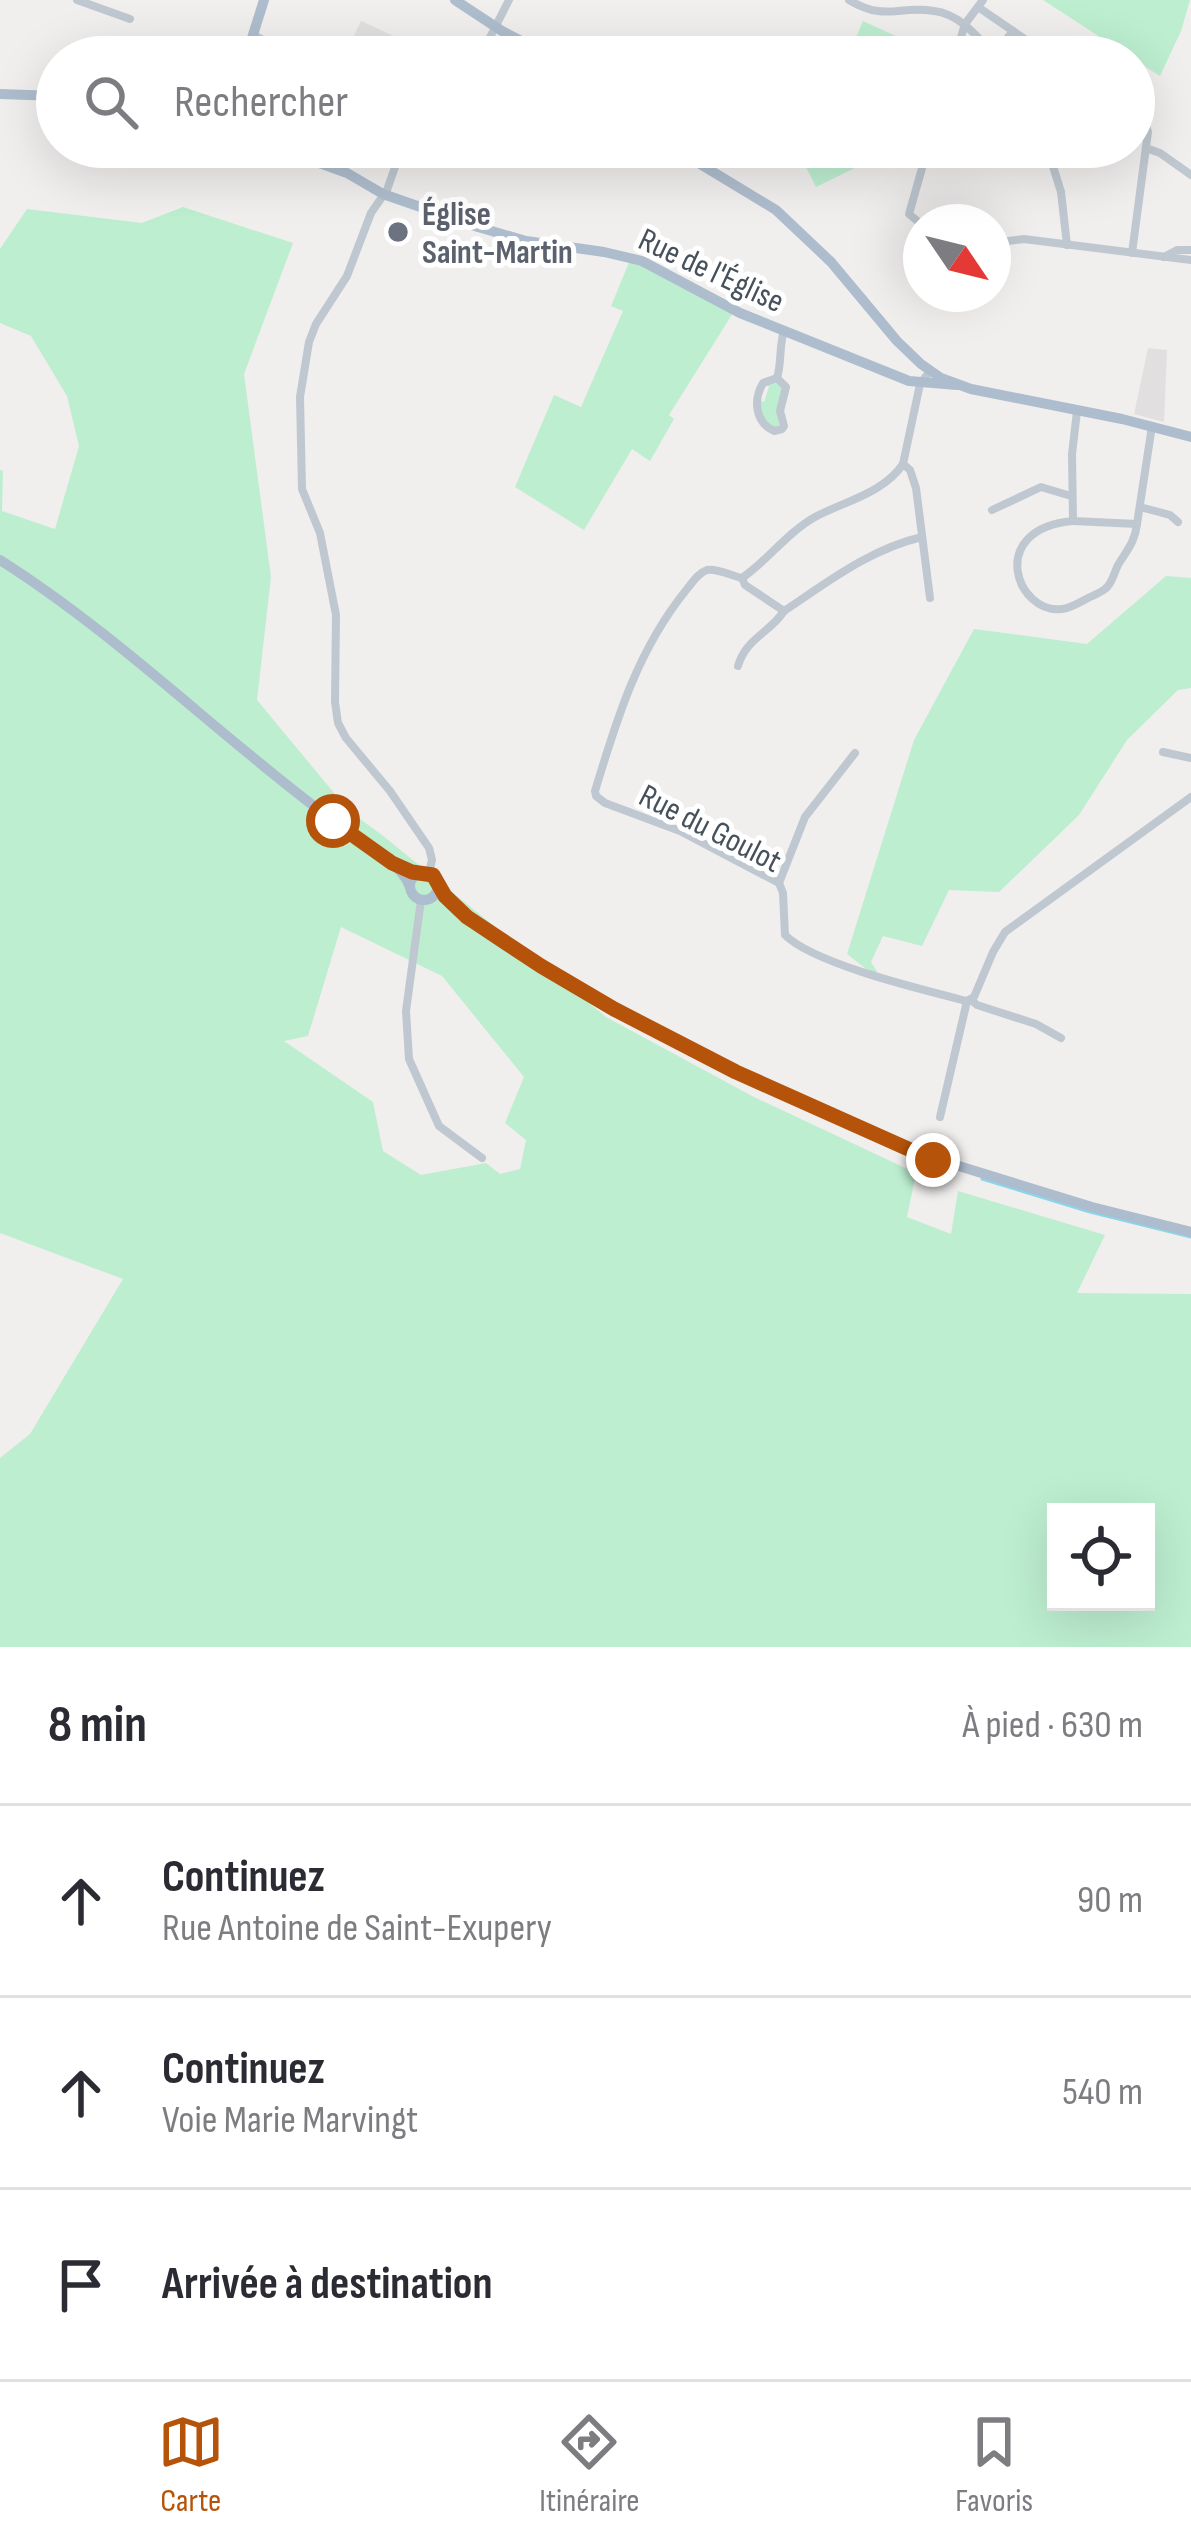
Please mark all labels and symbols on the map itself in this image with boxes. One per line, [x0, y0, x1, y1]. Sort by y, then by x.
place label: Église Saint-Martin [422, 195, 573, 273]
north arrow [903, 204, 1011, 312]
marker: Église Saint-Martin [385, 219, 411, 245]
street label: Rue de l'Église [632, 220, 790, 322]
street label: Rue du Goulot [632, 776, 788, 882]
route start [306, 794, 360, 848]
route end [906, 1133, 960, 1187]

